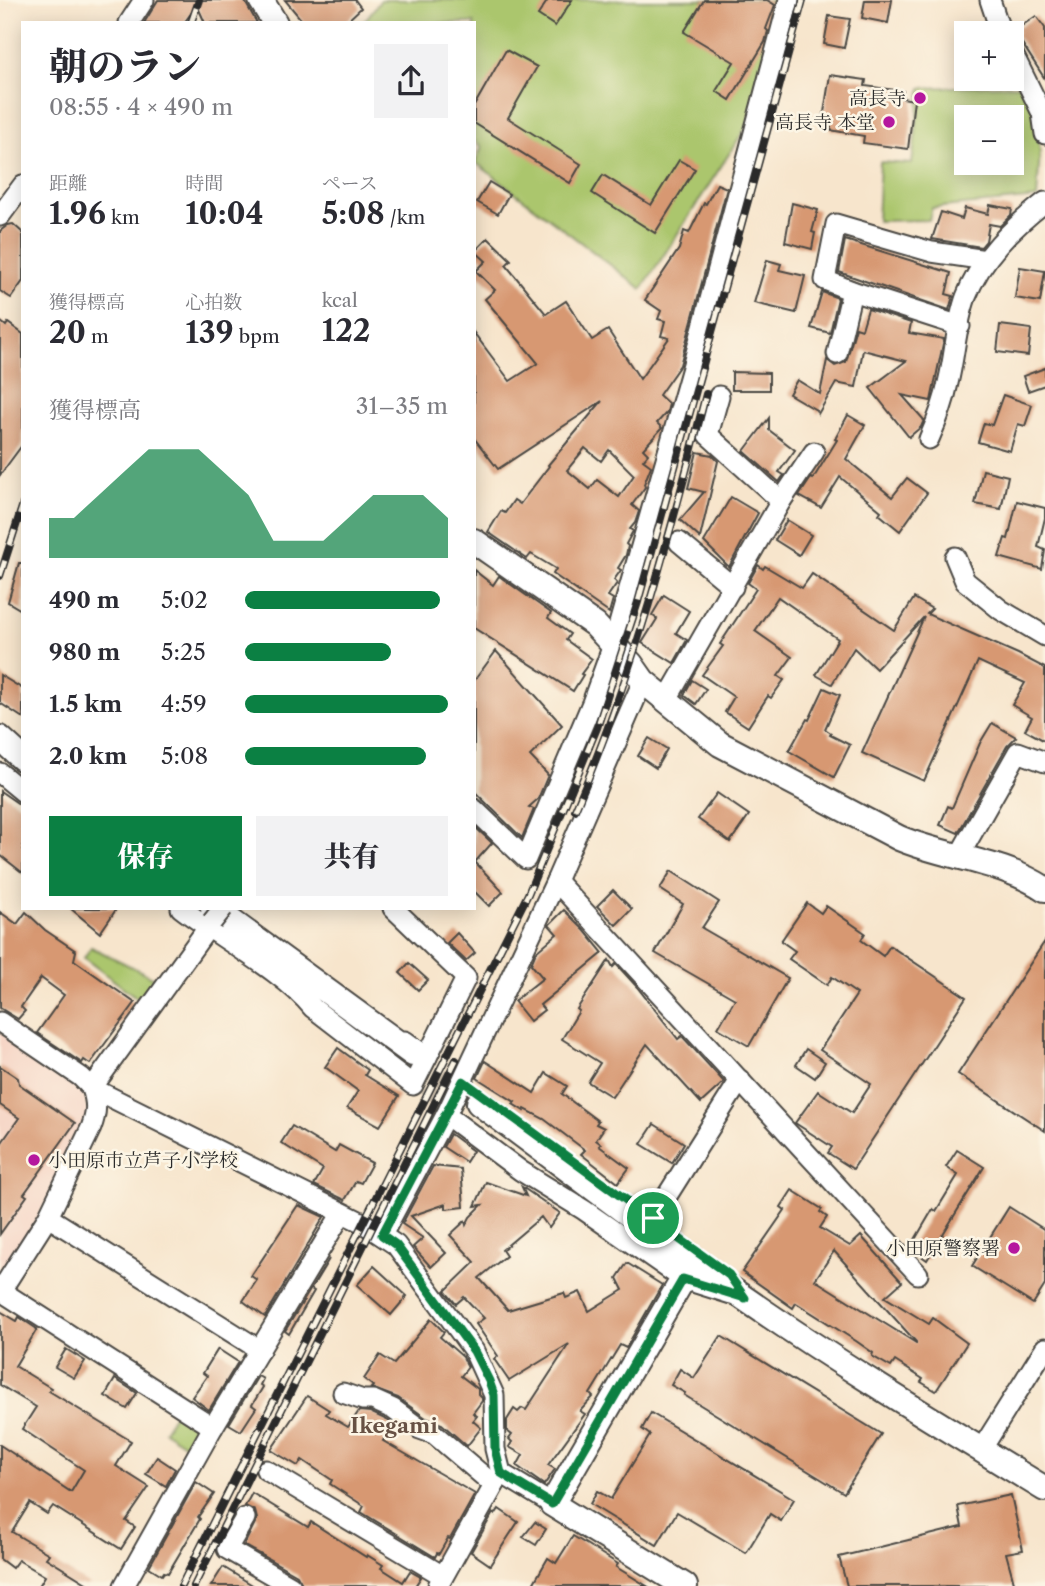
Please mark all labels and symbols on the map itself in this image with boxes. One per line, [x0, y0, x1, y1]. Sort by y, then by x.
place label: 高長寺 [849, 87, 906, 110]
marker: 高長寺 [912, 90, 928, 106]
place label: 高長寺 本堂 [775, 111, 875, 134]
marker: 高長寺 本堂 [881, 114, 897, 130]
place label: 小田原市立芦子小学校 [48, 1149, 238, 1172]
marker: 小田原市立芦子小学校 [26, 1152, 42, 1168]
pin [623, 1188, 683, 1248]
place label: 小田原警察署 [886, 1237, 1000, 1260]
marker: 小田原警察署 [1006, 1240, 1022, 1256]
district label: Ikegami [350, 1413, 438, 1438]

